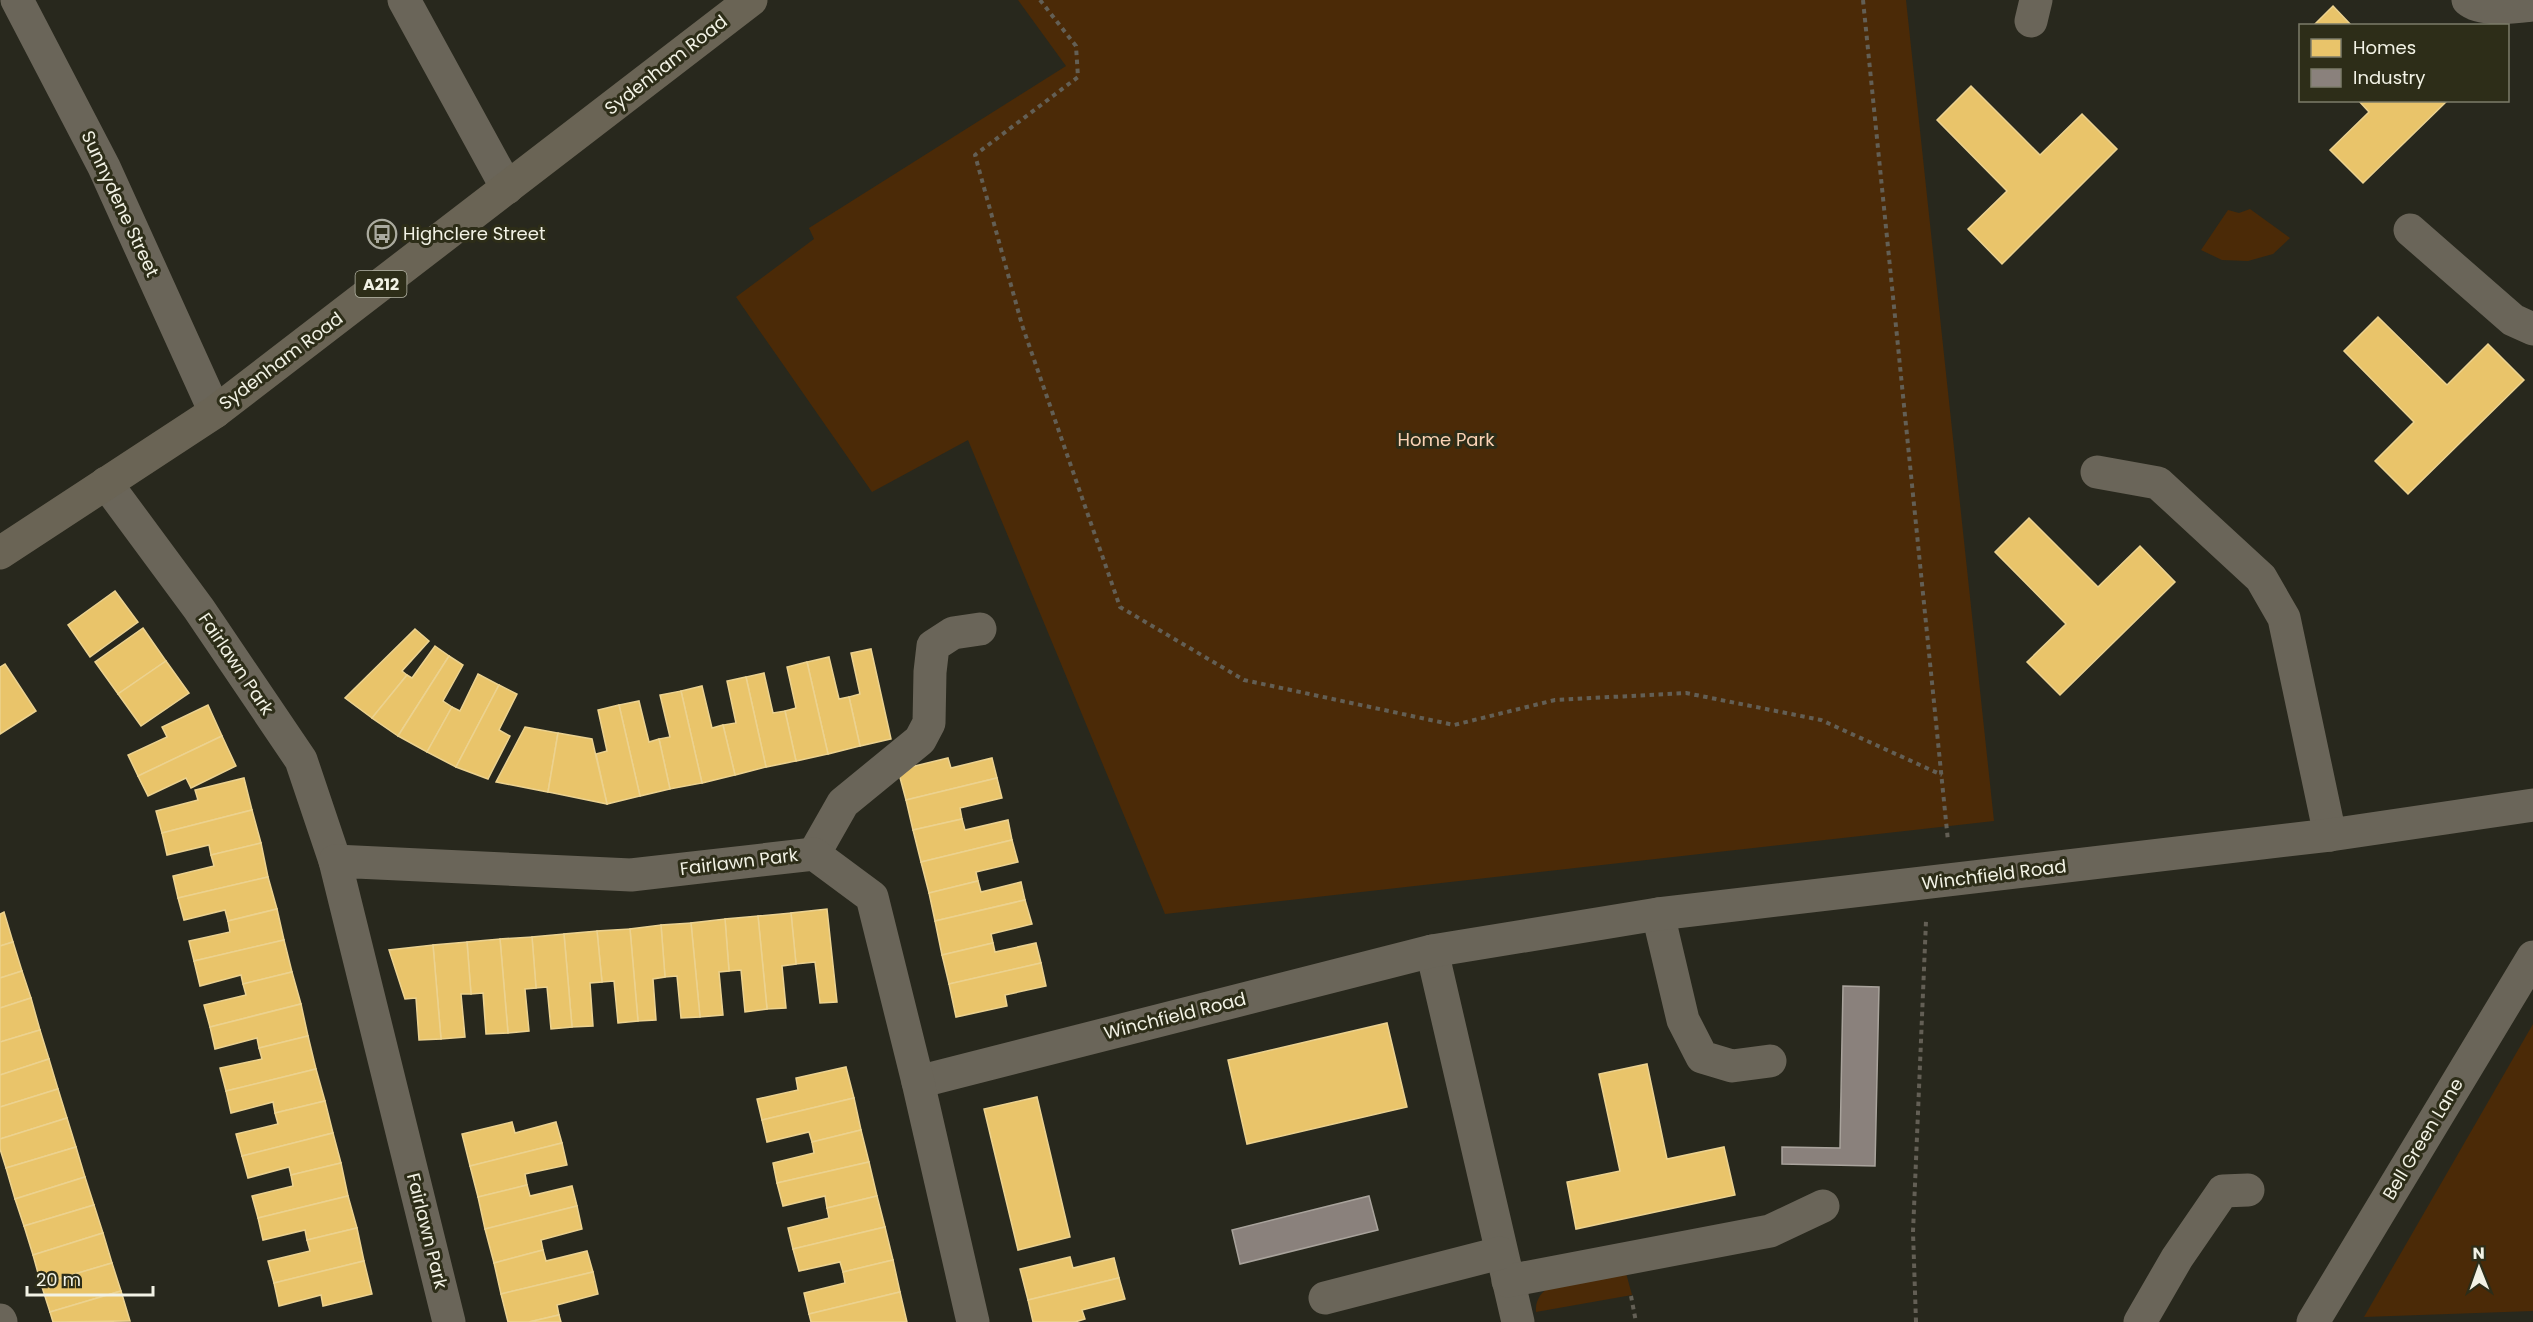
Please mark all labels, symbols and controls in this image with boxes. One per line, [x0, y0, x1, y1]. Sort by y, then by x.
street label: Sydenham Road [599, 9, 732, 120]
legend [2299, 24, 2509, 102]
text: Homes [2353, 35, 2416, 60]
text: Industry [2353, 65, 2425, 90]
street label: Sunnydene Street [76, 127, 165, 281]
bus stop icon: Highclere Street [366, 218, 398, 250]
place label: Highclere Street [403, 221, 545, 246]
road number: A212 [356, 271, 406, 297]
street label: Sydenham Road [214, 306, 348, 416]
park label: Home Park [1397, 427, 1495, 452]
street label: Fairlawn Park [193, 608, 280, 720]
street label: Fairlawn Park [679, 842, 800, 881]
street label: Winchfield Road [1920, 853, 2068, 896]
street label: Winchfield Road [1101, 986, 1249, 1045]
street label: Bell Green Lane [2376, 1073, 2469, 1204]
street label: Fairlawn Park [401, 1170, 454, 1292]
north arrow [2449, 1238, 2509, 1298]
text: N [2473, 1242, 2485, 1265]
scale bar [27, 1259, 153, 1297]
text: 20 m [36, 1267, 81, 1292]

